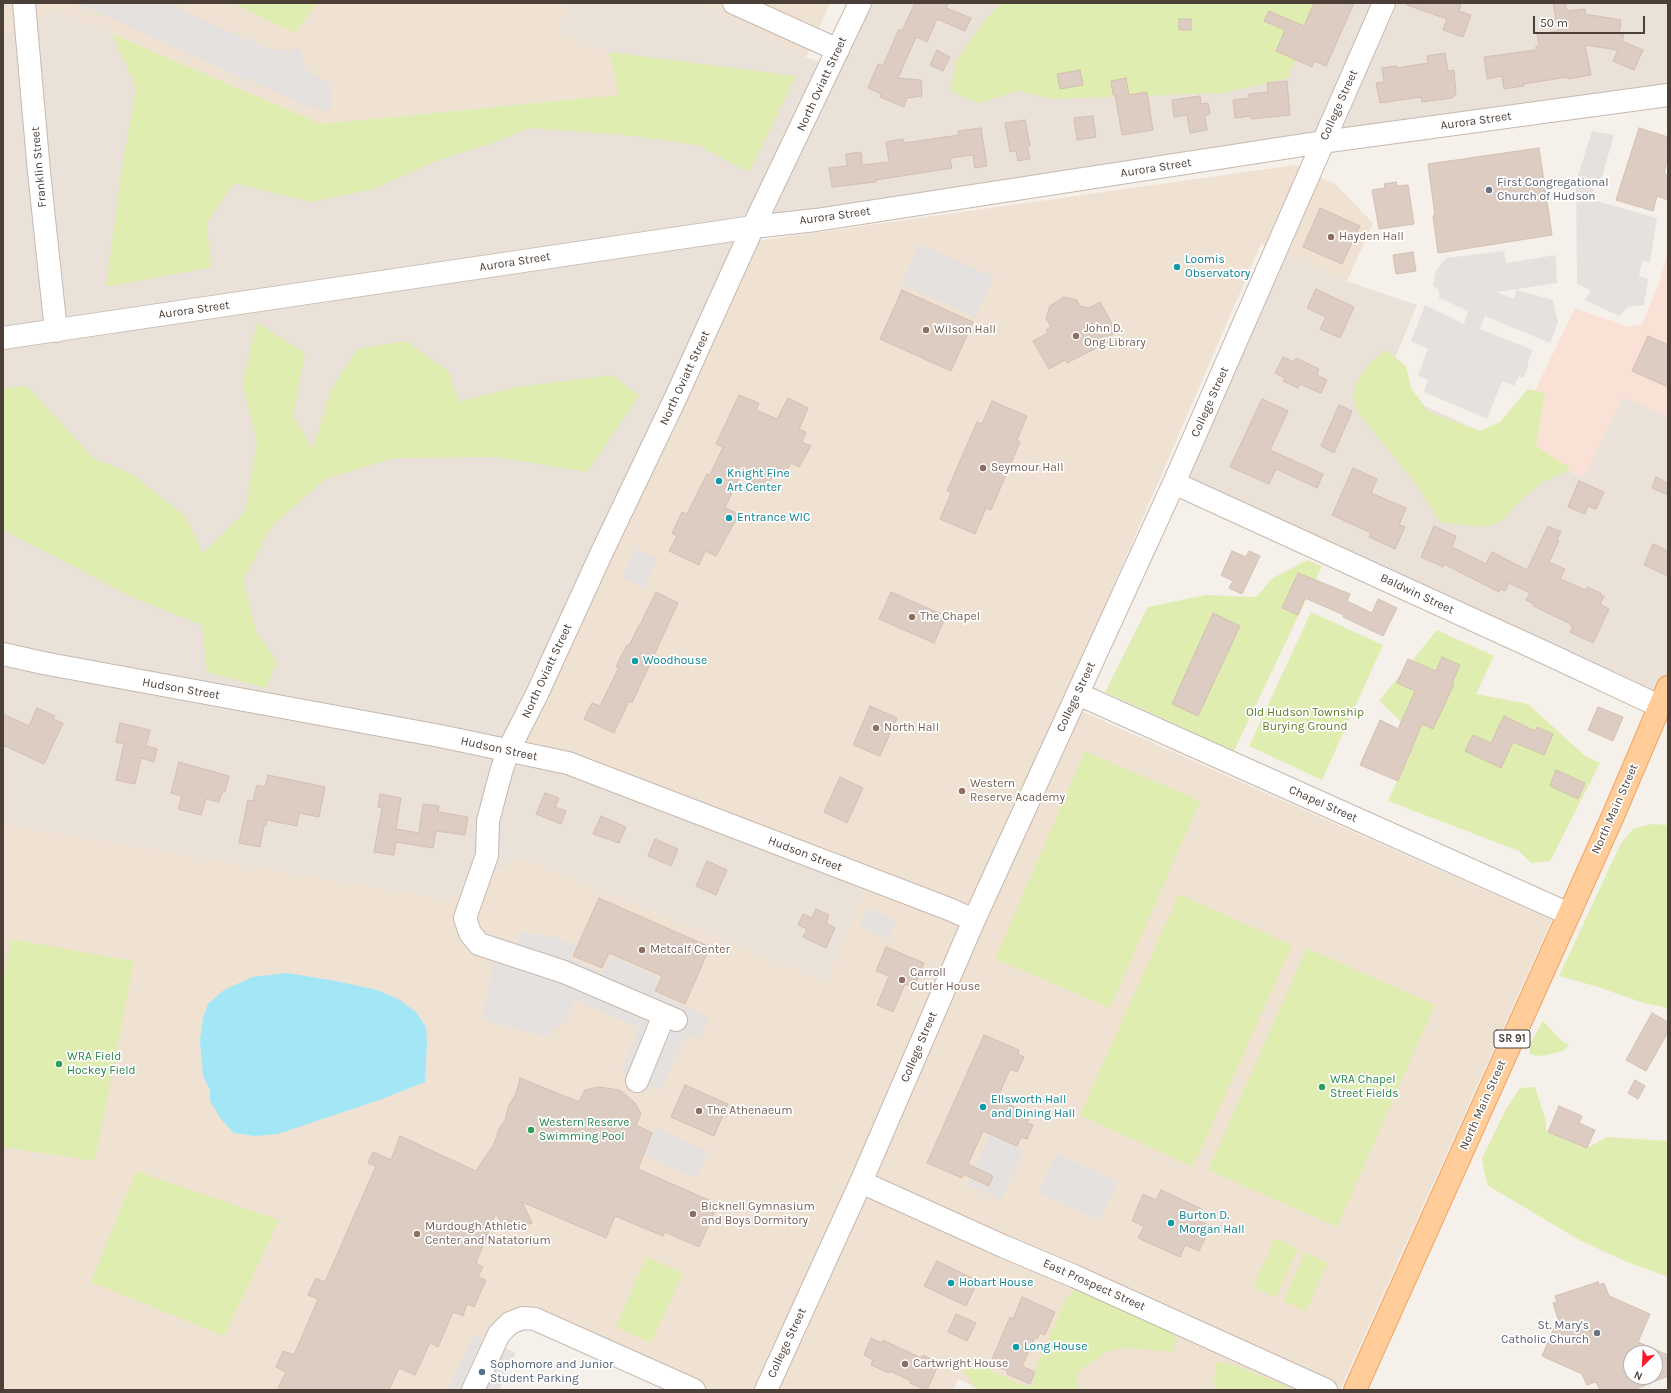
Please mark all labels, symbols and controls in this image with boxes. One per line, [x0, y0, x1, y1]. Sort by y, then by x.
scale bar [1535, 8, 1647, 34]
text: 50 m [1540, 16, 1568, 30]
street label: North Oviatt Street [794, 35, 850, 133]
street label: College Street [1317, 68, 1361, 142]
street label: Aurora Street [1439, 109, 1513, 133]
street label: Franklin Street [28, 126, 50, 208]
street label: Aurora Street [1119, 155, 1193, 181]
place label: First Congregational Church of Hudson [1497, 176, 1609, 204]
marker: First Congregational Church of Hudson [1484, 185, 1494, 195]
street label: Aurora Street [798, 204, 872, 228]
place label: Hayden Hall [1339, 230, 1404, 244]
marker: Hayden Hall [1326, 232, 1336, 242]
street label: Aurora Street [478, 249, 552, 275]
place label: Loomis Observatory [1185, 253, 1250, 281]
marker: Loomis Observatory [1172, 262, 1182, 272]
street label: Aurora Street [157, 298, 231, 322]
place label: John D. Ong Library [1084, 322, 1146, 350]
place label: Wilson Hall [934, 323, 996, 337]
marker: Wilson Hall [921, 325, 931, 335]
street label: North Oviatt Street [657, 329, 713, 427]
marker: John D. Ong Library [1071, 331, 1081, 341]
street label: College Street [1188, 365, 1232, 439]
place label: Seymour Hall [991, 461, 1064, 475]
marker: Seymour Hall [978, 463, 988, 473]
place label: Knight Fine Art Center [727, 467, 790, 495]
marker: Knight Fine Art Center [714, 476, 724, 486]
place label: Entrance WIC [737, 511, 810, 525]
marker: Entrance WIC [724, 513, 734, 523]
street label: Baldwin Street [1378, 571, 1456, 617]
place label: The Chapel [920, 610, 980, 624]
marker: The Chapel [907, 612, 917, 622]
street label: North Oviatt Street [519, 622, 575, 720]
place label: Woodhouse [643, 654, 707, 668]
marker: Woodhouse [630, 656, 640, 666]
street label: College Street [1054, 660, 1098, 734]
street label: Hudson Street [141, 675, 221, 703]
park label: Old Hudson Township Burying Ground [1246, 706, 1364, 734]
place label: North Hall [884, 721, 939, 735]
marker: North Hall [871, 723, 881, 733]
street label: Hudson Street [459, 734, 539, 764]
street label: North Main Street [1589, 762, 1641, 856]
place label: Western Reserve Academy [970, 777, 1065, 805]
street label: Chapel Street [1286, 782, 1360, 826]
marker: Western Reserve Academy [957, 786, 967, 796]
street label: Hudson Street [766, 833, 844, 875]
place label: Metcalf Center [650, 943, 730, 957]
marker: Metcalf Center [637, 945, 647, 955]
place label: Carroll Cutler House [910, 966, 980, 994]
marker: Carroll Cutler House [897, 975, 907, 985]
street label: College Street [898, 1009, 940, 1085]
road number: SR 91 [1494, 1030, 1530, 1048]
place label: WRA Field Hockey Field [67, 1050, 136, 1078]
street label: North Main Street [1457, 1058, 1509, 1152]
marker: WRA Field Hockey Field [54, 1059, 64, 1069]
place label: WRA Chapel Street Fields [1330, 1073, 1399, 1101]
marker: WRA Chapel Street Fields [1317, 1082, 1327, 1092]
place label: Ellsworth Hall and Dining Hall [991, 1093, 1075, 1121]
marker: Ellsworth Hall and Dining Hall [978, 1102, 988, 1112]
place label: The Athenaeum [707, 1104, 793, 1118]
marker: The Athenaeum [694, 1106, 704, 1116]
place label: Western Reserve Swimming Pool [539, 1116, 629, 1144]
marker: Western Reserve Swimming Pool [526, 1125, 536, 1135]
place label: Bicknell Gymnasium and Boys Dormitory [701, 1200, 815, 1228]
marker: Bicknell Gymnasium and Boys Dormitory [688, 1209, 698, 1219]
place label: Burton D. Morgan Hall [1179, 1209, 1245, 1237]
marker: Burton D. Morgan Hall [1166, 1218, 1176, 1228]
place label: Murdough Athletic Center and Natatorium [425, 1220, 551, 1248]
marker: Murdough Athletic Center and Natatorium [412, 1229, 422, 1239]
street label: East Prospect Street [1041, 1256, 1147, 1314]
place label: Hobart House [959, 1276, 1033, 1290]
marker: Hobart House [946, 1278, 956, 1288]
street label: College Street [765, 1306, 809, 1380]
place label: St. Mary's Catholic Church [1501, 1319, 1589, 1347]
marker: St. Mary's Catholic Church [1592, 1328, 1602, 1338]
place label: Long House [1024, 1340, 1087, 1354]
marker: Long House [1011, 1342, 1021, 1352]
north arrow [1623, 1345, 1663, 1385]
place label: Cartwright House [913, 1357, 1008, 1371]
place label: Sophomore and Junior Student Parking [490, 1358, 613, 1386]
marker: Cartwright House [900, 1359, 910, 1369]
marker: Sophomore and Junior Student Parking [477, 1367, 487, 1377]
text: N [1632, 1368, 1645, 1383]

